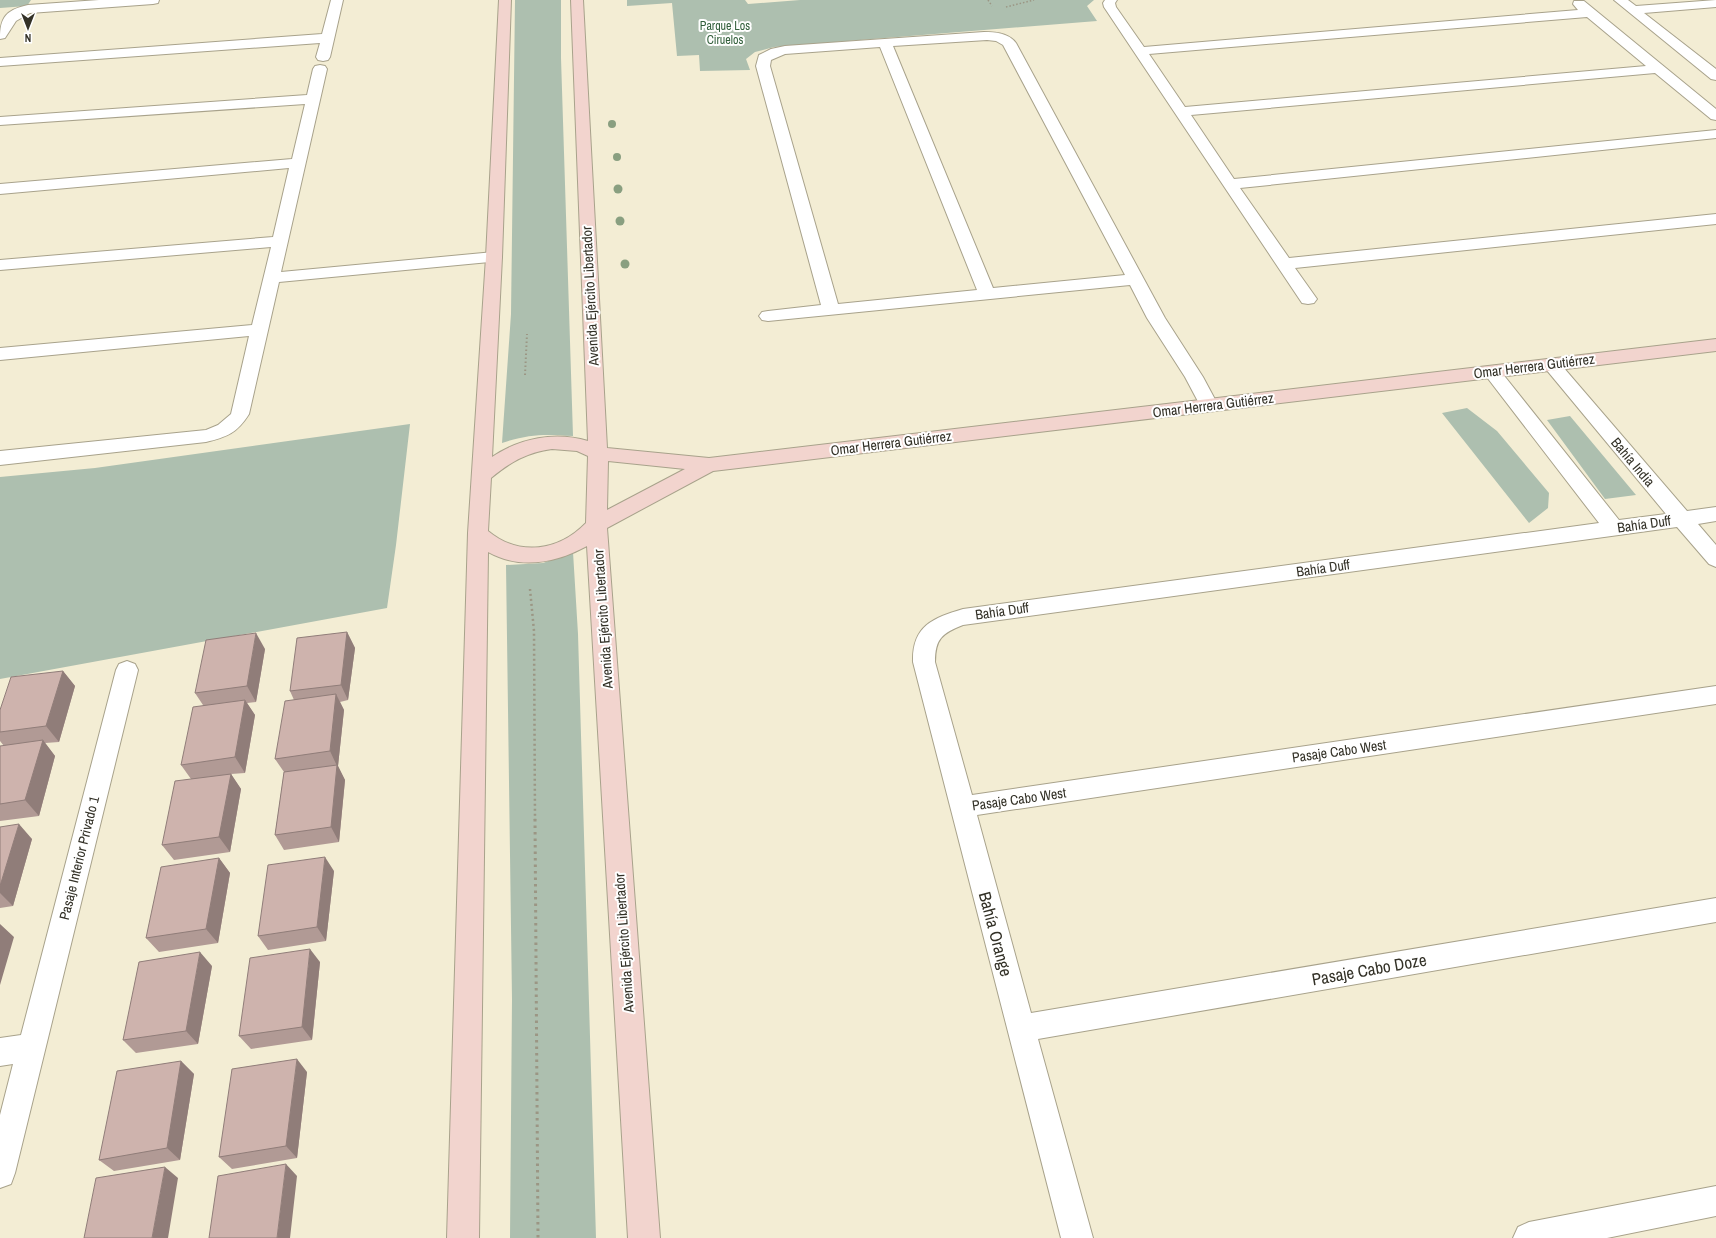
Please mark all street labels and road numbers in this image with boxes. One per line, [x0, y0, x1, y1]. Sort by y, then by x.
street label: Avenida Ejército Libertador [577, 226, 603, 367]
street label: Omar Herrera Gutiérrez [1472, 350, 1596, 382]
street label: Omar Herrera Gutiérrez [1151, 389, 1275, 421]
street label: Omar Herrera Gutiérrez [829, 427, 953, 459]
street label: Bahía India [1607, 434, 1659, 491]
street label: Bahía Duff [1616, 511, 1673, 537]
street label: Avenida Ejército Libertador [589, 549, 617, 690]
street label: Bahía Duff [1295, 555, 1352, 581]
street label: Bahía Duff [974, 598, 1031, 624]
street label: Pasaje Cabo West [1291, 735, 1387, 767]
street label: Pasaje Cabo West [971, 783, 1067, 815]
street label: Pasaje Interior Privado 1 [55, 794, 103, 922]
street label: Avenida Ejército Libertador [610, 873, 638, 1014]
street label: Bahía Orange [974, 889, 1018, 979]
street label: Pasaje Cabo Doze [1310, 948, 1428, 990]

